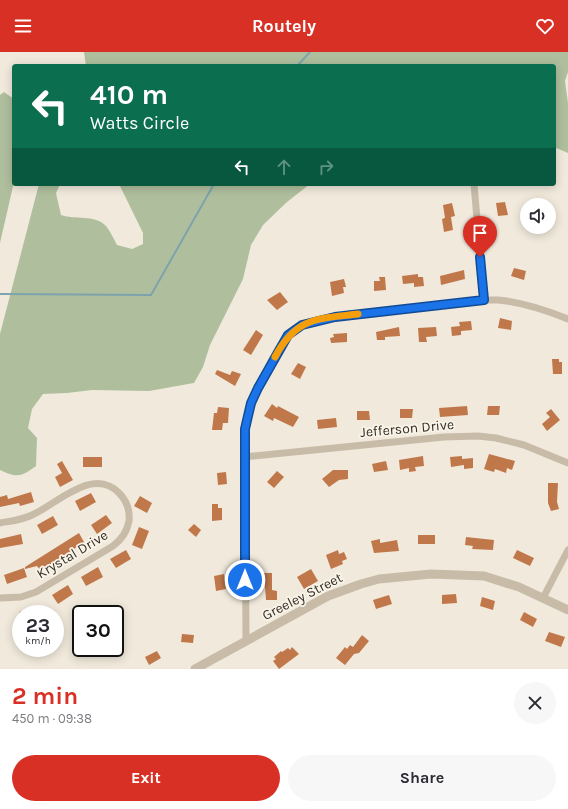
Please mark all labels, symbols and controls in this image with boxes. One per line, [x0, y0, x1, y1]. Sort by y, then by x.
icon: menu [12, 15, 34, 37]
text: Routely [252, 15, 316, 37]
icon: heart [534, 15, 556, 37]
text: 410 m [90, 78, 168, 111]
icon: left [24, 80, 76, 132]
text: Watts Circle [90, 112, 189, 134]
icon: left [231, 156, 253, 178]
icon: ahead [273, 156, 295, 178]
icon: right [315, 156, 337, 178]
map controls [520, 198, 556, 234]
button: sound [520, 198, 556, 234]
pin [463, 216, 497, 257]
icon: arrive [469, 222, 491, 244]
street label: Jefferson Drive [359, 416, 455, 441]
street label: Krystal Drive [33, 526, 111, 582]
position arrow [224, 559, 266, 601]
street label: Greeley Street [259, 569, 345, 624]
speed limit sign: 30 [72, 605, 124, 657]
text: 23 [26, 614, 50, 637]
text: km/h [25, 635, 51, 647]
text: 2 min [12, 682, 78, 710]
button: close [514, 682, 556, 724]
text: 450 m · 09:38 [12, 711, 92, 726]
button: Exit [12, 755, 280, 801]
button: Share [288, 755, 556, 801]

